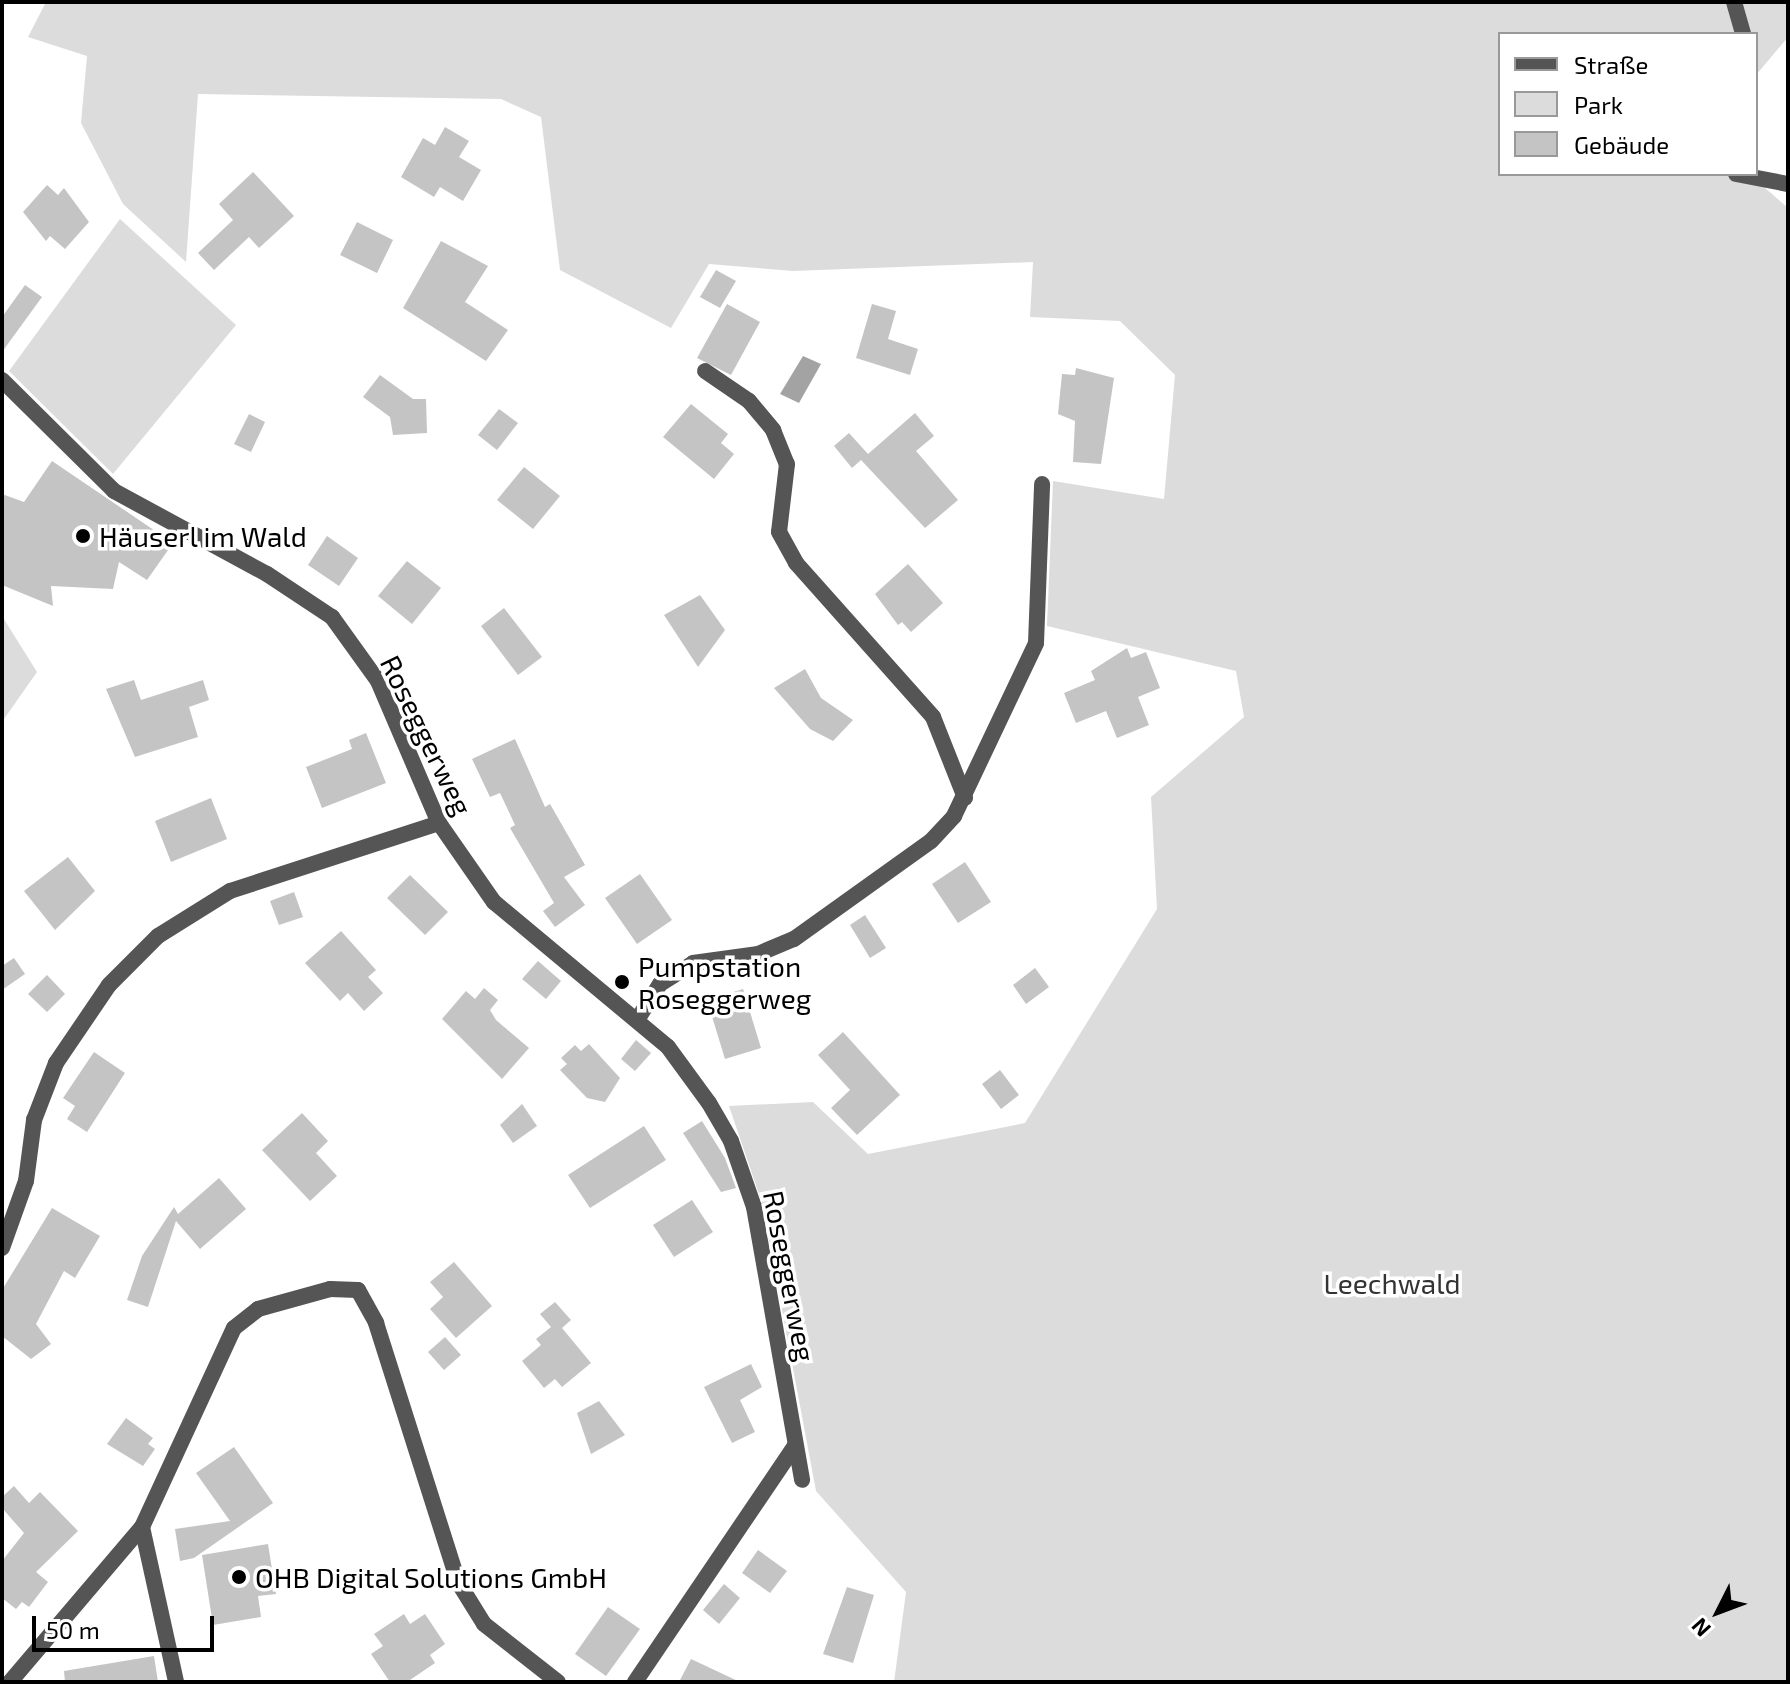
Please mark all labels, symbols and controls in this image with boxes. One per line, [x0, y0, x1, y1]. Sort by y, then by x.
legend [1498, 32, 1758, 176]
text: Straße [1574, 50, 1648, 79]
text: Park [1574, 90, 1623, 119]
text: Gebäude [1574, 130, 1669, 159]
place label: Häuserl im Wald [99, 519, 308, 553]
marker: Häuserl im Wald [74, 527, 92, 545]
street label: Roseggerweg [374, 650, 480, 820]
place label: Pumpstation Roseggerweg [638, 949, 811, 1015]
marker: Pumpstation Roseggerweg [613, 973, 631, 991]
street label: Roseggerweg [757, 1188, 823, 1364]
park label: Leechwald [1323, 1266, 1461, 1300]
place label: OHB Digital Solutions GmbH [255, 1560, 608, 1594]
marker: OHB Digital Solutions GmbH [230, 1568, 248, 1586]
north arrow [1678, 1572, 1758, 1652]
scale bar [36, 1600, 218, 1650]
text: N [1685, 1613, 1715, 1643]
text: 50 m [46, 1615, 100, 1644]

